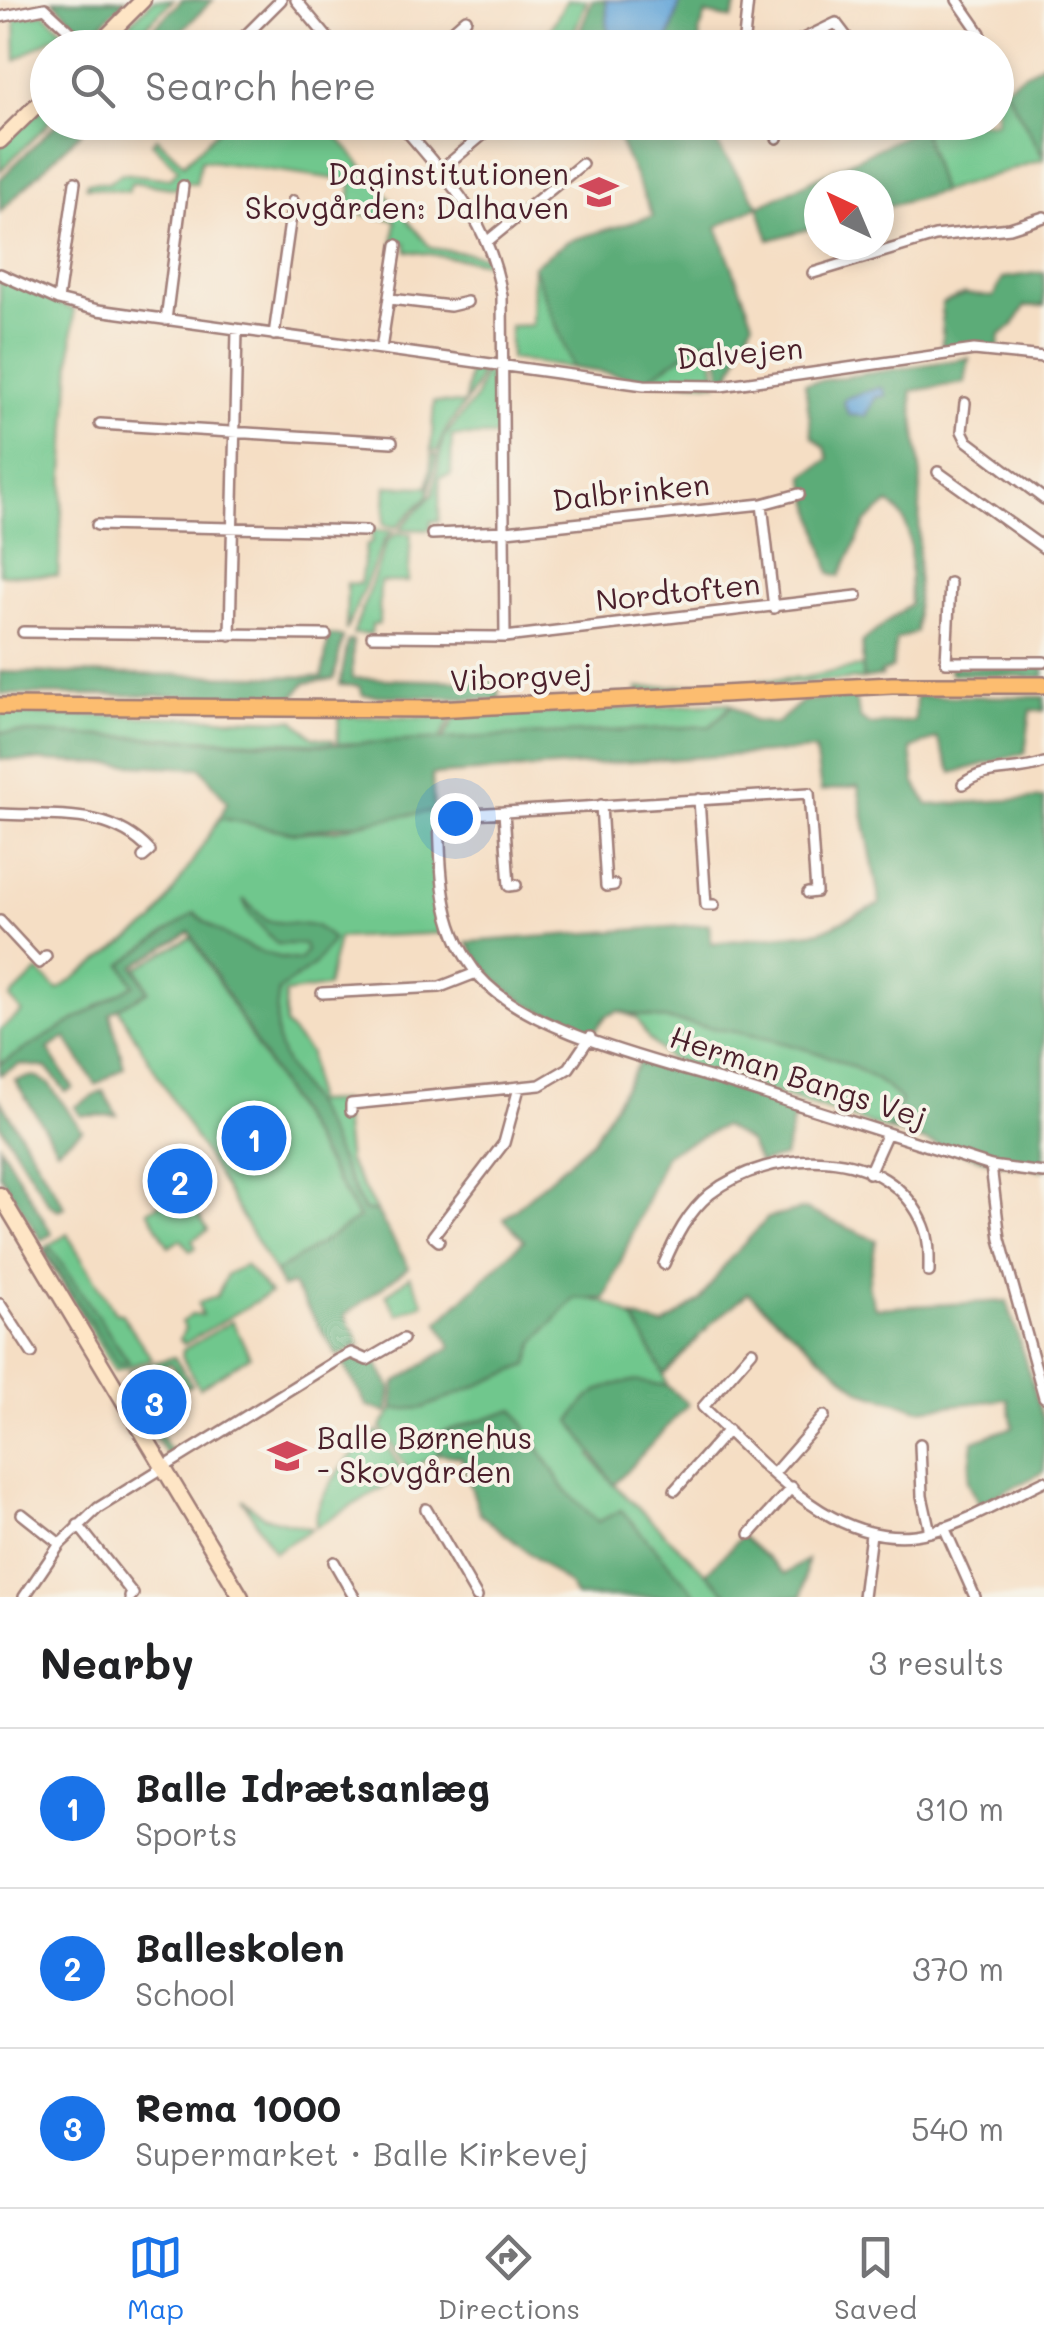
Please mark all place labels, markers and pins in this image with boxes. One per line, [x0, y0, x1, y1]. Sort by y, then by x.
place label: Daginstitutionen Skovgården: Dalhaven [245, 153, 569, 227]
school or university icon: Daginstitutionen Skovgården: Dalhaven [578, 171, 620, 213]
pin: 1 [222, 1100, 286, 1176]
pin: 2 [148, 1144, 212, 1218]
pin: 3 [122, 1364, 186, 1440]
place label: Balle Børnehus - Skovgården [317, 1417, 532, 1491]
school or university icon: Balle Børnehus - Skovgården [266, 1435, 308, 1477]

